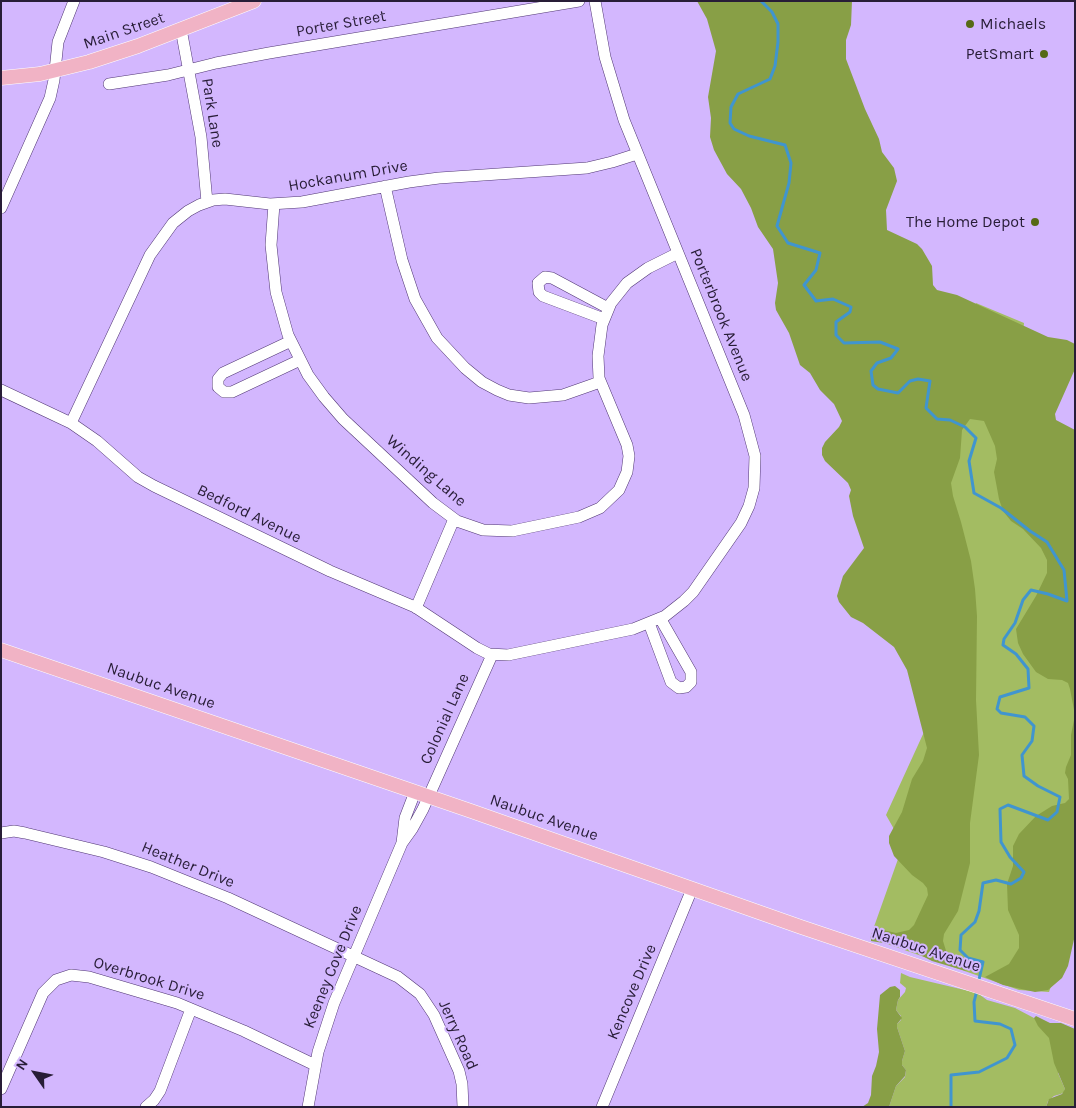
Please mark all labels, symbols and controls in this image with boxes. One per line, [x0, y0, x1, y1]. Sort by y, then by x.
street label: Porter Street [294, 7, 388, 41]
street label: Main Street [81, 8, 167, 54]
place label: Michaels [980, 14, 1046, 34]
marker: Michaels [964, 18, 976, 30]
place label: PetSmart [966, 44, 1034, 64]
marker: PetSmart [1038, 48, 1050, 60]
street label: Park Lane [197, 77, 227, 149]
street label: Hockanum Drive [287, 156, 409, 196]
place label: The Home Depot [906, 212, 1025, 232]
marker: The Home Depot [1029, 216, 1041, 228]
street label: Porterbrook Avenue [686, 246, 756, 384]
street label: Winding Lane [382, 431, 470, 511]
street label: Bedford Avenue [194, 480, 304, 548]
street label: Naubuc Avenue [104, 658, 218, 714]
street label: Colonial Lane [416, 671, 474, 767]
street label: Naubuc Avenue [487, 790, 601, 846]
street label: Heather Drive [139, 838, 237, 892]
street label: Keeney Cove Drive [300, 903, 366, 1031]
street label: Naubuc Avenue [869, 923, 983, 977]
street label: Kencove Drive [603, 941, 661, 1043]
street label: Overbrook Drive [91, 953, 207, 1005]
street label: Jerry Road [434, 997, 482, 1073]
north arrow [10, 1048, 60, 1098]
text: N [12, 1056, 32, 1073]

